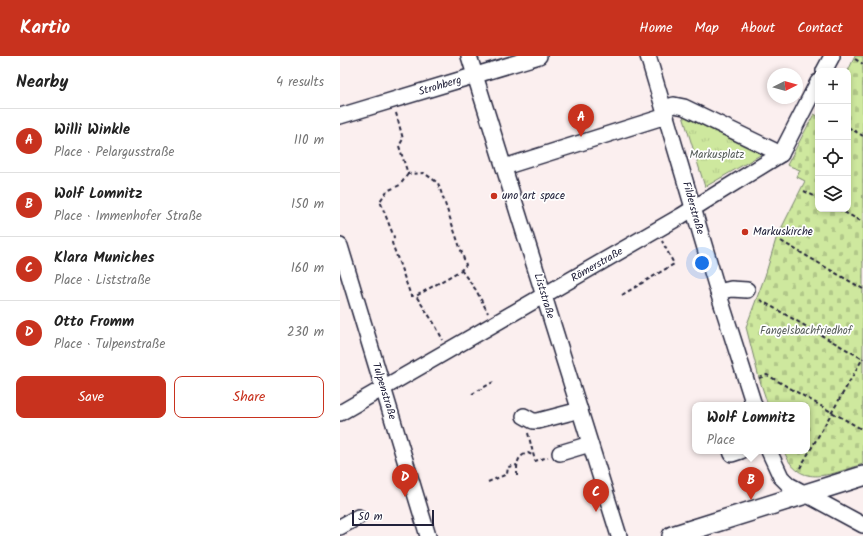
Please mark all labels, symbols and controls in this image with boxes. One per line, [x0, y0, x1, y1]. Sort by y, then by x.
text: Kartio [20, 13, 70, 43]
text: Home [639, 17, 673, 39]
text: Map [695, 17, 719, 39]
text: About [741, 17, 775, 39]
text: Contact [797, 17, 843, 39]
north arrow [767, 68, 803, 104]
map controls [815, 68, 851, 212]
button: + [815, 68, 851, 104]
text: Nearby [16, 69, 68, 96]
street label: Strohberg [416, 71, 464, 101]
text: 4 results [276, 72, 324, 93]
pin: A [568, 104, 594, 137]
button: − [815, 104, 851, 140]
text: Willi Winkle [54, 118, 130, 142]
text: A [25, 130, 33, 151]
text: 110 m [294, 130, 324, 151]
button: locate [815, 140, 851, 176]
text: Place · Pelargusstraße [54, 142, 174, 163]
park label: Markusplatz [690, 146, 745, 164]
button: layers [815, 176, 851, 212]
street label: Filderstraße [677, 179, 709, 237]
text: Wolf Lomnitz [54, 182, 142, 206]
place label: uno art space [502, 187, 565, 205]
marker: uno art space [489, 191, 499, 201]
text: B [25, 194, 33, 215]
text: 150 m [291, 194, 324, 215]
text: Place · Immenhofer Straße [54, 206, 202, 227]
place label: Markuskirche [753, 223, 813, 241]
marker: Markuskirche [740, 227, 750, 237]
street label: Römerstraße [567, 243, 627, 287]
text: Klara Muniches [54, 246, 154, 270]
your location [692, 253, 712, 273]
text: C [25, 258, 33, 279]
text: 160 m [291, 258, 324, 279]
text: Place · Liststraße [54, 270, 151, 291]
street label: Liststraße [529, 271, 559, 321]
text: Otto Fromm [54, 310, 134, 334]
text: D [25, 322, 33, 343]
text: 230 m [287, 322, 324, 343]
park label: Fangelsbachfriedhof [760, 322, 854, 340]
text: Place · Tulpenstraße [54, 334, 165, 355]
street label: Tulpenstraße [367, 360, 401, 422]
button: Save [16, 376, 166, 418]
button: Share [174, 376, 324, 418]
popup [692, 402, 810, 454]
text: Wolf Lomnitz [707, 406, 795, 430]
text: Place [707, 430, 735, 451]
pin: D [392, 464, 418, 497]
pin: B [738, 467, 764, 500]
pin: C [583, 479, 609, 512]
scale bar [352, 508, 434, 527]
text: 50 m [358, 508, 383, 526]

